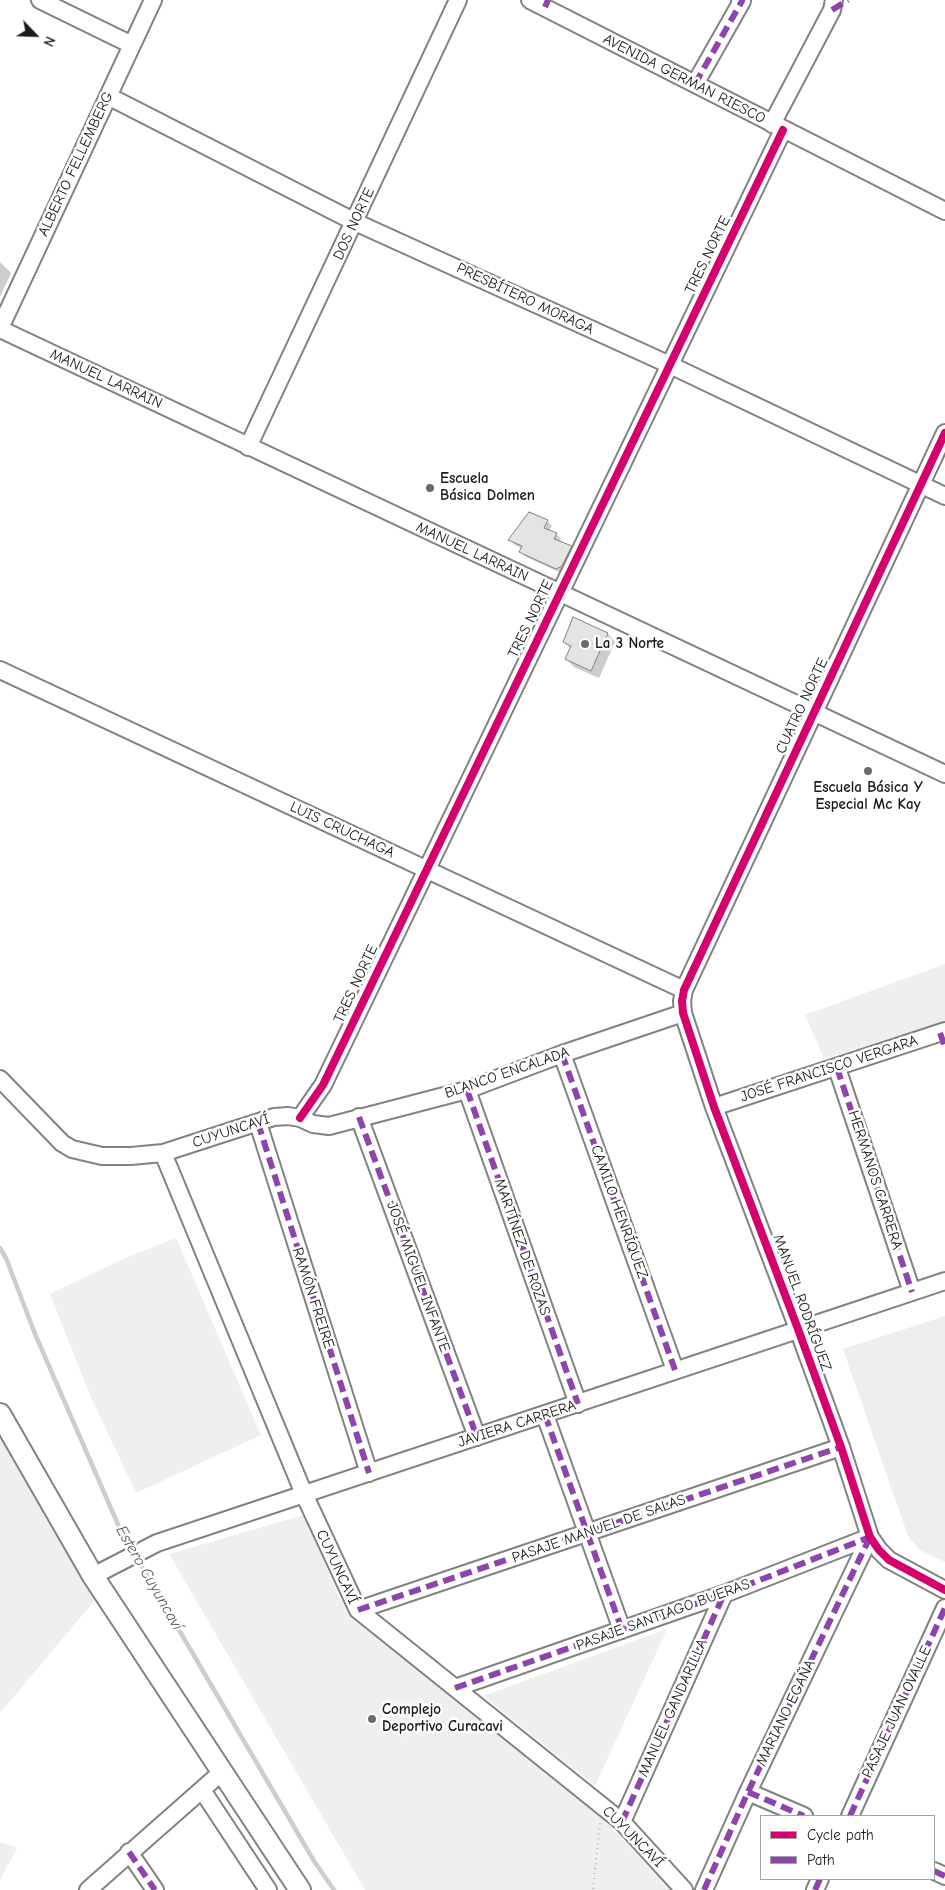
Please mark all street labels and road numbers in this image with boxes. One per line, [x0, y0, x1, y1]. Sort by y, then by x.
street label: AVENIDA GERMAN RIESCO [600, 30, 768, 128]
street label: ALBERTO FELLEMBERG [35, 89, 117, 239]
street label: DOS NORTE [329, 185, 379, 263]
street label: TRES NORTE [681, 213, 735, 297]
street label: PRESBÍTERO MORAGA [453, 259, 597, 339]
street label: MANUEL LARRAIN [47, 345, 165, 413]
street label: MANUEL LARRAIN [413, 518, 531, 586]
street label: TRES NORTE [504, 577, 558, 661]
street label: CUATRO NORTE [772, 655, 832, 757]
street label: LUIS CRUCHAGA [287, 798, 397, 862]
street label: TRES NORTE [330, 942, 382, 1026]
street label: JOSÉ FRANCISCO VERGARA [738, 1032, 920, 1106]
street label: BLANCO ENCALADA [442, 1043, 572, 1103]
street label: HERMANOS CARRERA [844, 1108, 906, 1252]
street label: CUYUNCAVÍ [190, 1110, 272, 1152]
street label: CAMILO HENRÍQUEZ [586, 1143, 652, 1281]
street label: MARTÍNEZ DE ROZAS [490, 1176, 554, 1318]
street label: JOSÉ MIGUEL INFANTE [382, 1199, 454, 1355]
street label: MANUEL RODRÍGUEZ [769, 1232, 835, 1374]
street label: RAMÓN FREIRE [288, 1245, 338, 1351]
street label: JAVIERA CARRERA [456, 1396, 578, 1452]
street label: PASAJE MANUEL DE SALAS [510, 1491, 688, 1567]
street label: CUYUNCAVÍ [312, 1527, 362, 1607]
street label: PASAJE SANTIAGO BUERAS [574, 1575, 752, 1655]
street label: MANUEL GANDARILLA [634, 1636, 712, 1780]
street label: PASAJE JUAN OVALLE [858, 1643, 936, 1781]
street label: MARIANO EGAÑA [752, 1657, 820, 1769]
street label: CUYUNCAVÍ [598, 1802, 668, 1872]

